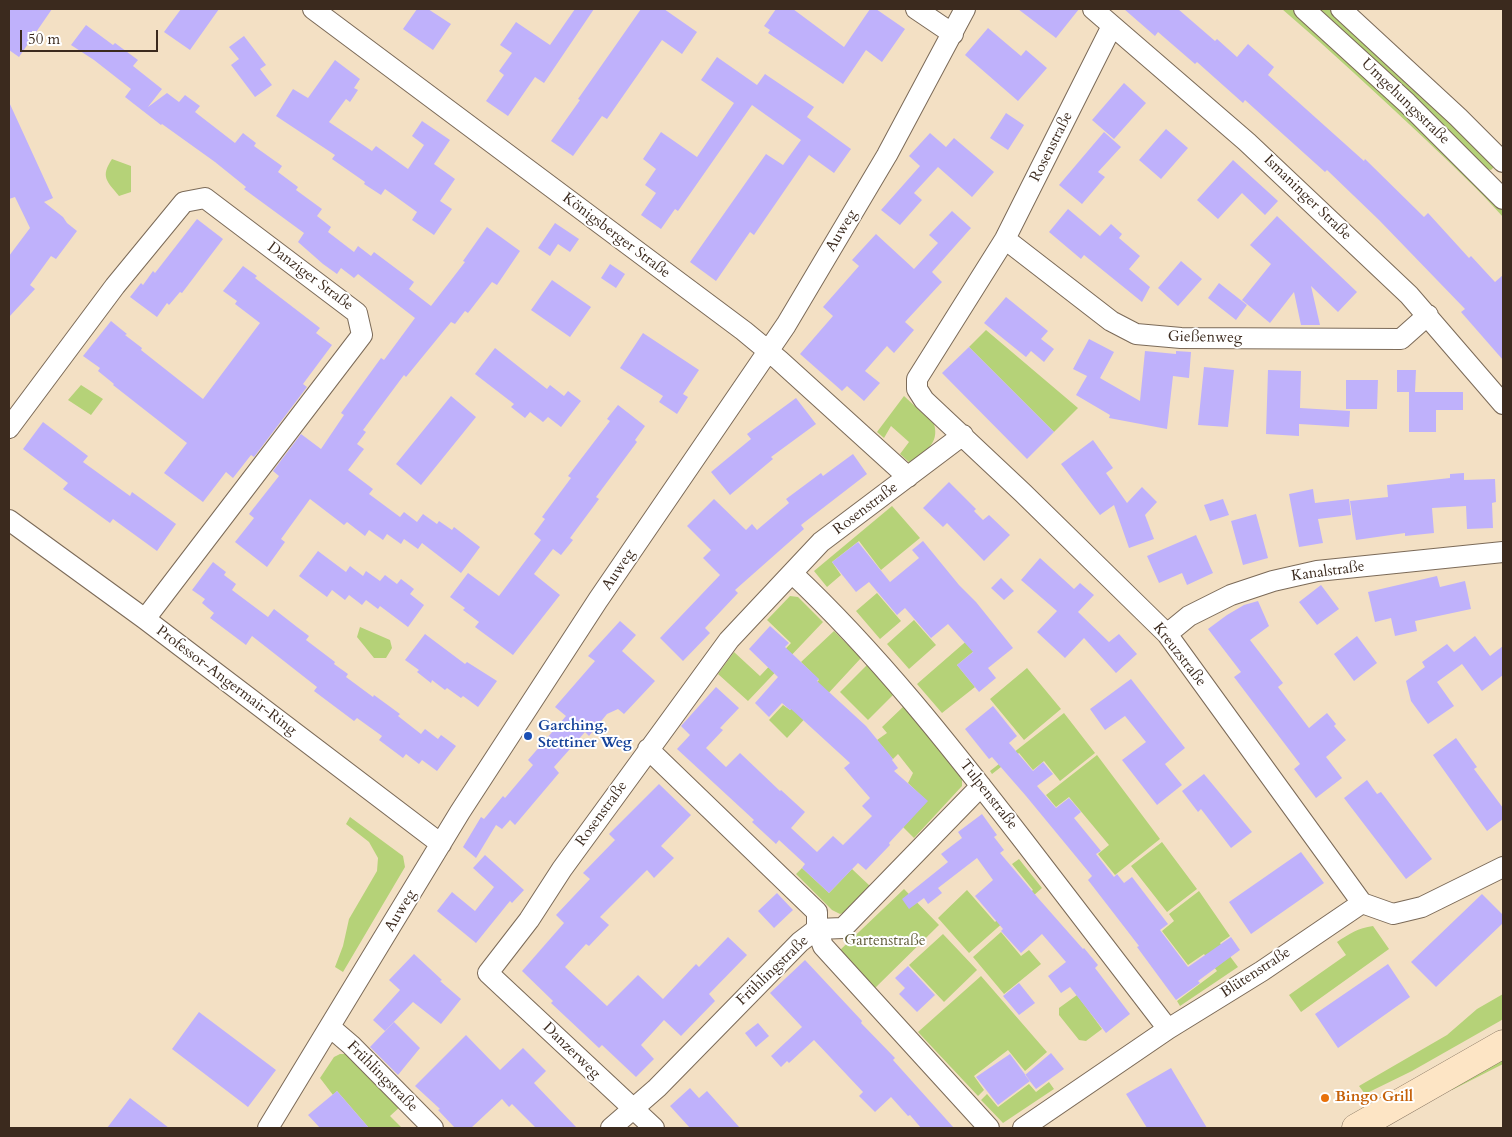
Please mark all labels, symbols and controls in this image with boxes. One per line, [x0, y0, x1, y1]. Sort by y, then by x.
scale bar [22, 20, 160, 52]
text: 50 m [28, 29, 60, 49]
street label: Umgehungsstraße [1357, 55, 1453, 149]
street label: Rosenstraße [1027, 109, 1077, 185]
street label: Ismaninger Straße [1259, 151, 1355, 245]
street label: Königsberger Straße [558, 190, 674, 282]
street label: Auweg [822, 207, 862, 255]
street label: Danziger Straße [264, 239, 356, 315]
street label: Gießenweg [1168, 328, 1242, 348]
street label: Rosenstraße [830, 479, 902, 539]
street label: Auweg [599, 546, 639, 594]
street label: Kanalstraße [1290, 558, 1366, 586]
street label: Kreuzstraße [1149, 620, 1209, 690]
street label: Professor-Angermair-Ring [152, 622, 300, 740]
place label: Garching, Stettiner Weg [538, 718, 632, 753]
marker: Garching, Stettiner Weg [522, 730, 534, 742]
street label: Tulpenstraße [955, 756, 1021, 834]
street label: Rosenstraße [572, 778, 632, 850]
street label: Auweg [381, 887, 421, 935]
street label: Frühlingstraße [733, 932, 813, 1010]
park label: Gartenstraße [844, 933, 926, 951]
street label: Blütenstraße [1218, 944, 1294, 1002]
street label: Danzerweg [538, 1019, 604, 1083]
street label: Frühlingstraße [343, 1038, 421, 1116]
place label: Bingo Grill [1335, 1089, 1413, 1107]
marker: Bingo Grill [1319, 1092, 1331, 1104]

